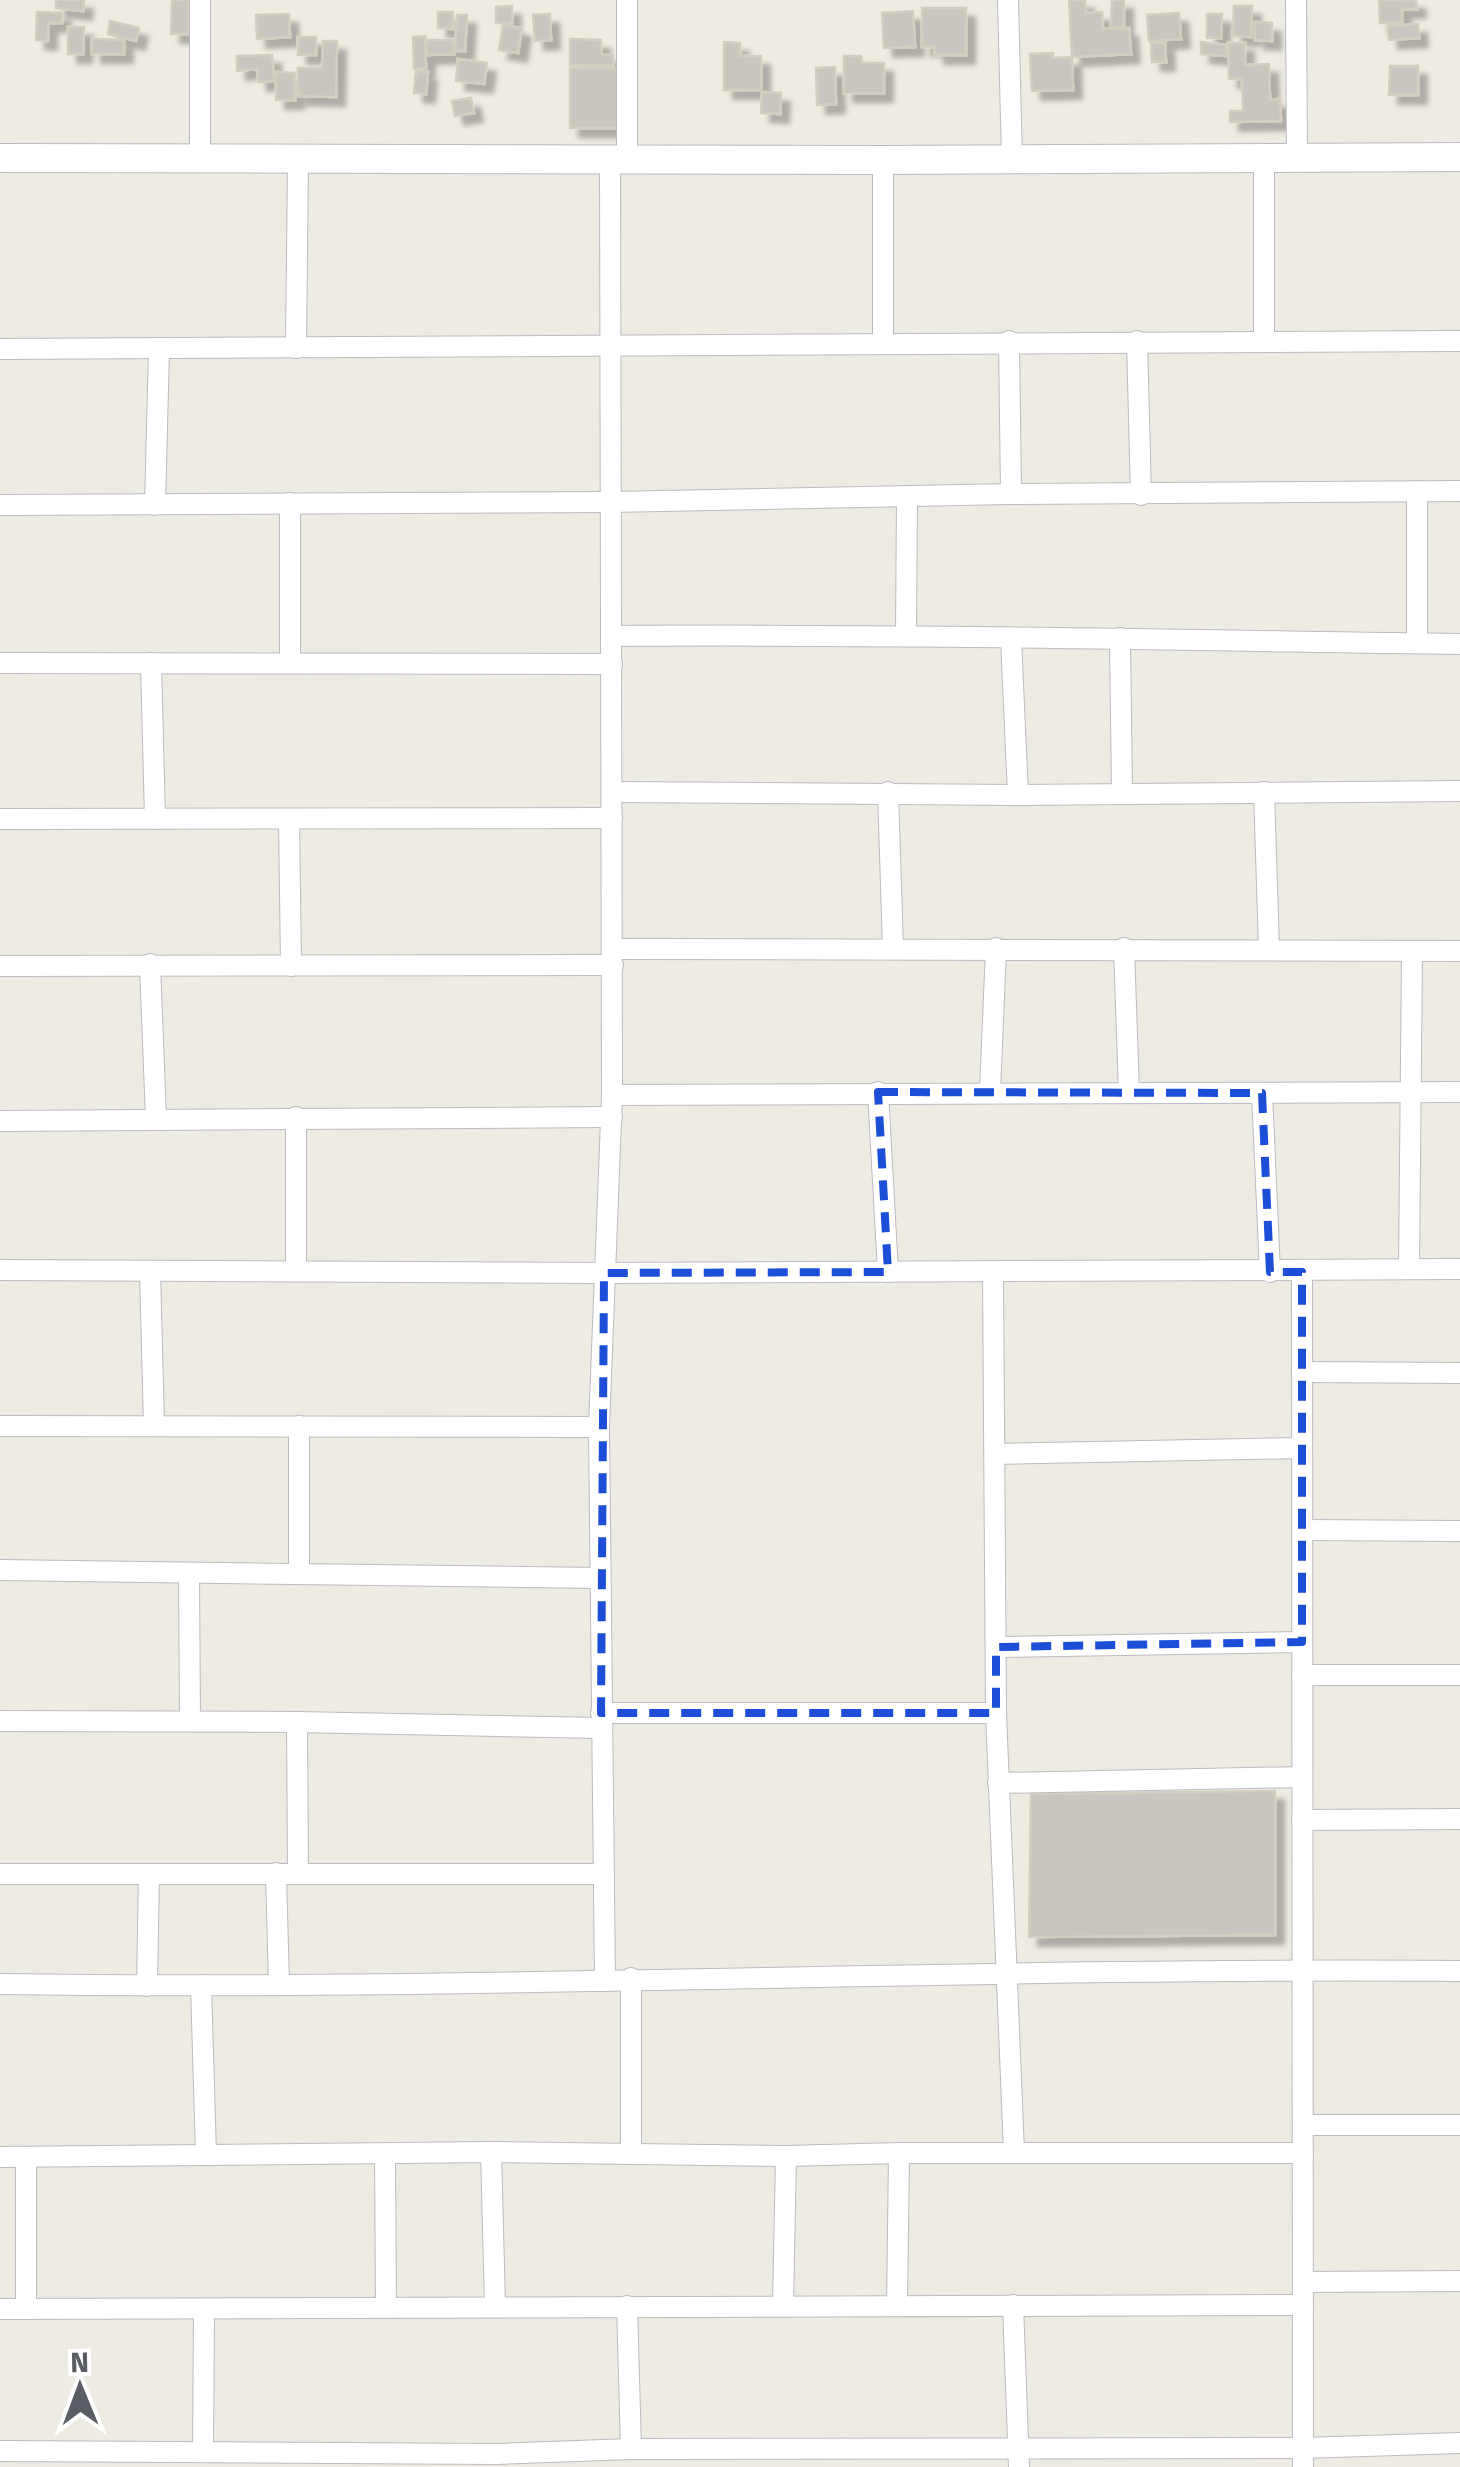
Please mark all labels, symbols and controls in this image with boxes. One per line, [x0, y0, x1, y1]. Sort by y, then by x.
north arrow [30, 2337, 130, 2437]
text: N [70, 2346, 89, 2379]

